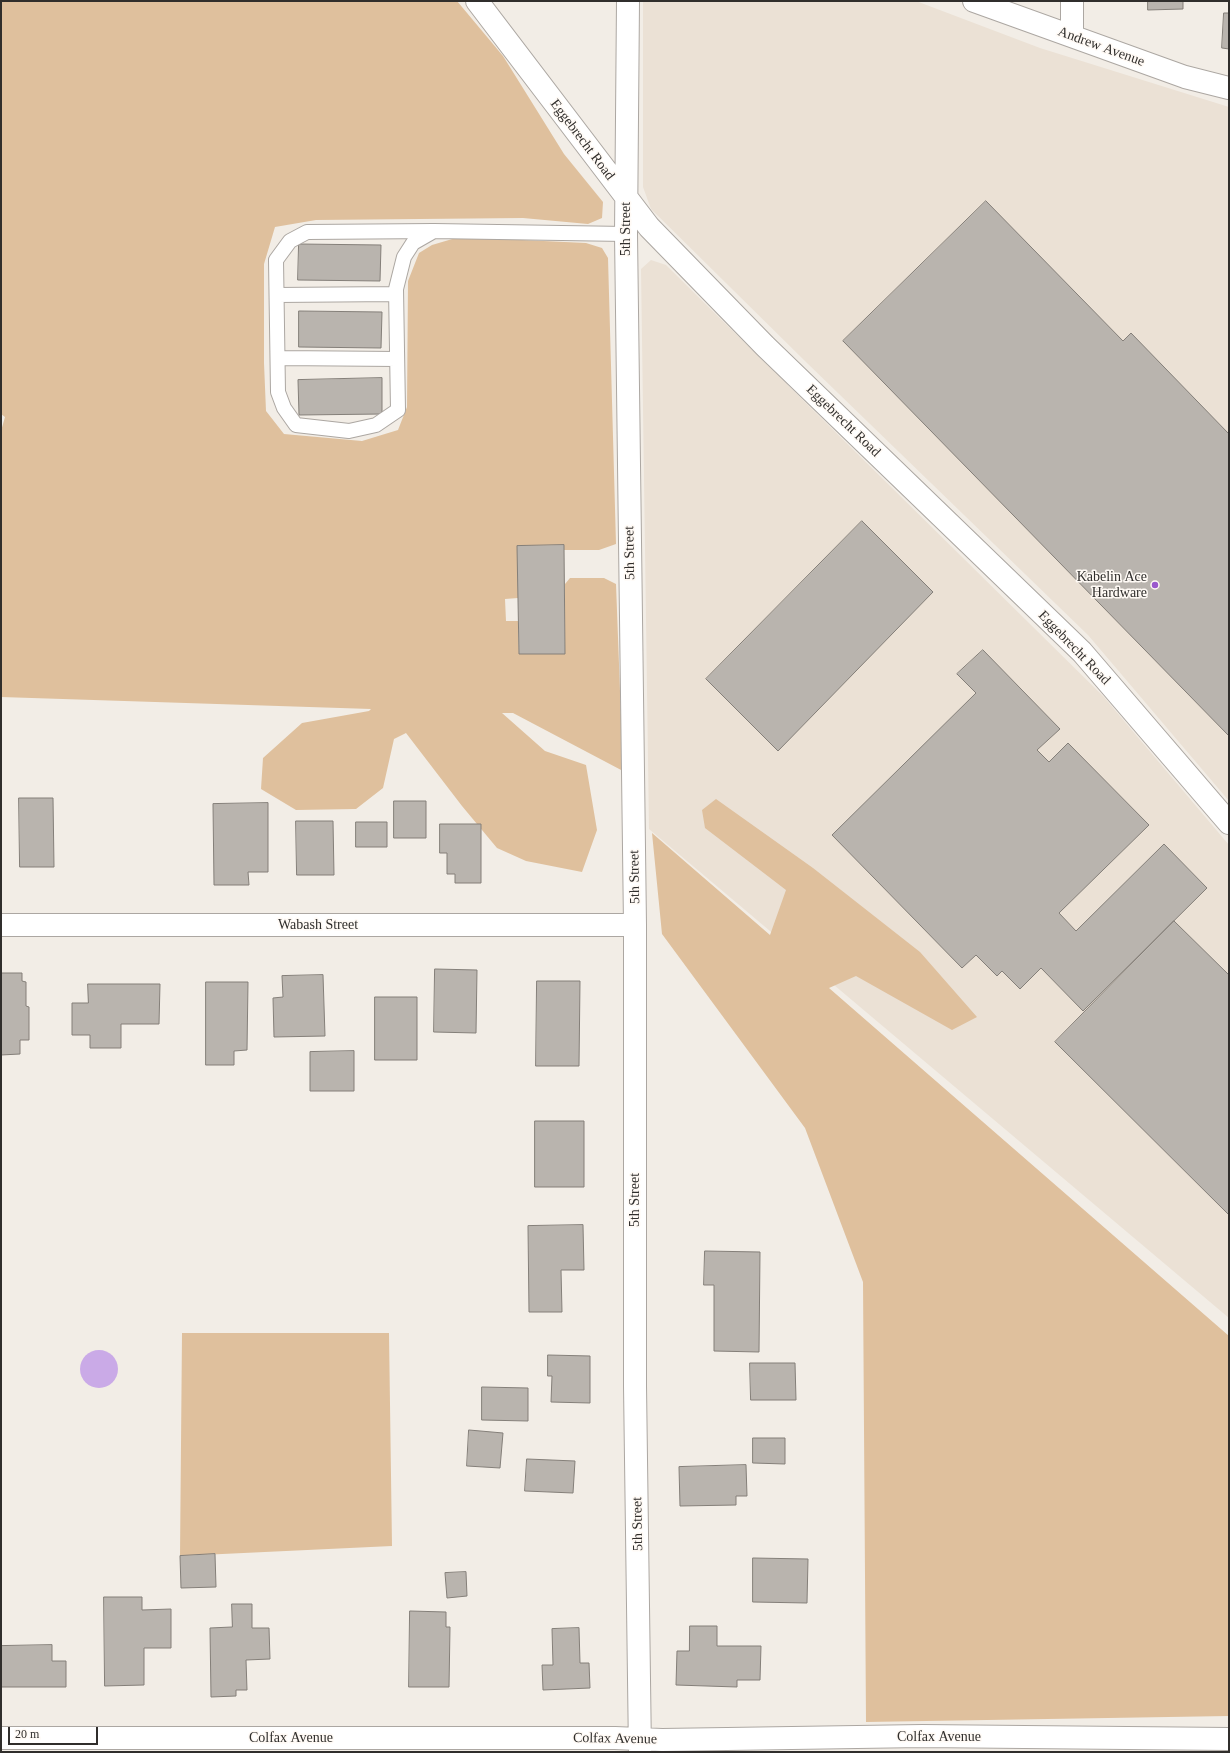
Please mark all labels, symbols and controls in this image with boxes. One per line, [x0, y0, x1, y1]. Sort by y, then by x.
street label: Andrew Avenue [1055, 24, 1147, 70]
street label: Eggebrecht Road [546, 96, 618, 184]
street label: 5th Street [618, 202, 634, 256]
street label: Eggebrecht Road [802, 381, 884, 461]
street label: 5th Street [621, 526, 639, 580]
place label: Kabelin Ace Hardware [1077, 569, 1147, 602]
marker: Kabelin Ace Hardware [1150, 580, 1160, 590]
street label: Eggebrecht Road [1034, 607, 1114, 689]
street label: 5th Street [626, 850, 644, 904]
street label: Wabash Street [278, 917, 358, 933]
street label: 5th Street [627, 1173, 643, 1227]
street label: 5th Street [629, 1497, 647, 1551]
scale bar [10, 1719, 100, 1745]
text: 20 m [15, 1727, 39, 1741]
street label: Colfax Avenue [897, 1729, 981, 1745]
street label: Colfax Avenue [249, 1730, 333, 1746]
street label: Colfax Avenue [573, 1730, 657, 1748]

